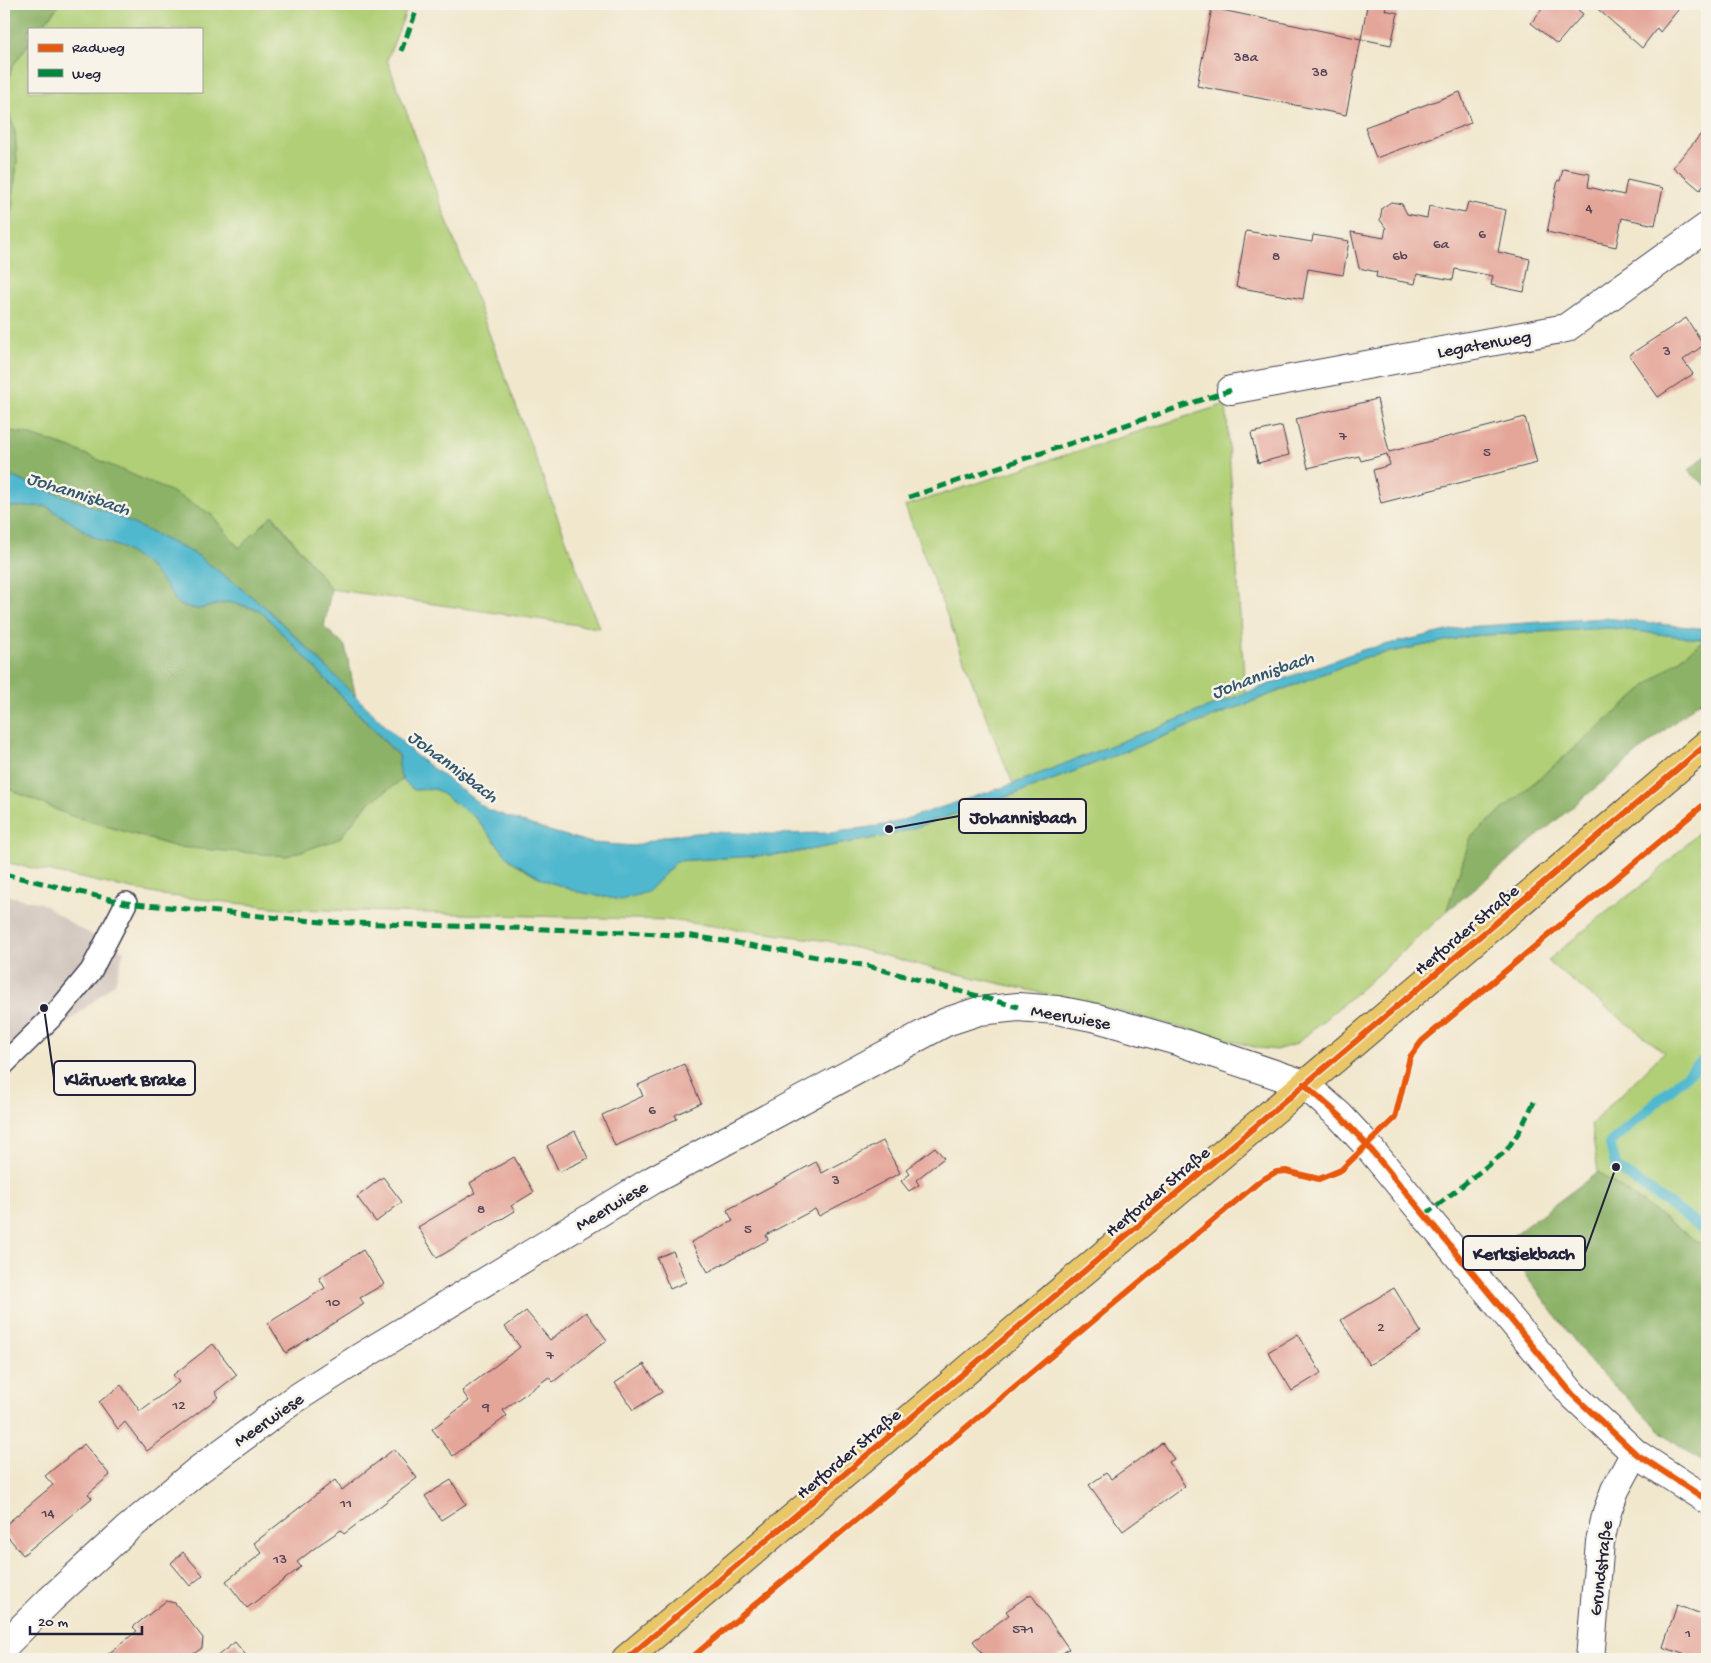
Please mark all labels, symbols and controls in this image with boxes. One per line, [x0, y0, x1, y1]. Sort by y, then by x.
legend [28, 28, 202, 92]
text: Radweg [72, 40, 125, 58]
house number: 38a [1233, 49, 1259, 67]
house number: 38 [1311, 64, 1328, 82]
text: Weg [72, 66, 101, 84]
house number: 4 [1585, 200, 1593, 218]
house number: 6 [1478, 226, 1486, 244]
house number: 6a [1433, 236, 1450, 254]
house number: 8 [1272, 248, 1280, 266]
house number: 6b [1392, 248, 1408, 266]
street label: Legatenweg [1436, 327, 1533, 364]
house number: 3 [1662, 343, 1671, 361]
house number: 7 [1338, 428, 1348, 446]
house number: 5 [1483, 444, 1491, 462]
water label: Johannisbach [23, 468, 133, 523]
water label: Johannisbach [1209, 647, 1318, 705]
water label: Johannisbach [402, 726, 502, 810]
callout: Johannisbach [959, 799, 1086, 833]
text: Johannisbach [968, 808, 1077, 831]
street label: Herforder Straße [1411, 881, 1525, 981]
street label: Meerwiese [1029, 1001, 1113, 1036]
callout: Klärwerk Brake [54, 1061, 195, 1095]
text: Klärwerk Brake [63, 1070, 187, 1093]
house number: 6 [648, 1102, 656, 1120]
street label: Herforder Straße [1102, 1143, 1216, 1243]
house number: 3 [831, 1172, 840, 1190]
street label: Meerwiese [572, 1177, 653, 1237]
house number: 8 [477, 1201, 485, 1219]
house number: 5 [744, 1221, 752, 1239]
callout: Kerksiekbach [1463, 1236, 1585, 1270]
text: Kerksiekbach [1472, 1244, 1576, 1267]
house number: 10 [325, 1294, 341, 1312]
house number: 2 [1377, 1319, 1385, 1337]
house number: 7 [545, 1347, 555, 1365]
street label: Meerwiese [230, 1389, 309, 1453]
house number: 12 [171, 1397, 186, 1415]
house number: 9 [481, 1399, 490, 1417]
street label: Herforder Straße [793, 1405, 907, 1505]
house number: 11 [339, 1495, 352, 1513]
house number: 14 [40, 1505, 55, 1523]
street label: Grundstraße [1586, 1519, 1619, 1617]
house number: 13 [272, 1551, 287, 1569]
scale bar [30, 1603, 142, 1635]
text: 20 m [38, 1614, 68, 1632]
house number: 571 [1012, 1621, 1034, 1639]
house number: 1 [1684, 1625, 1691, 1643]

